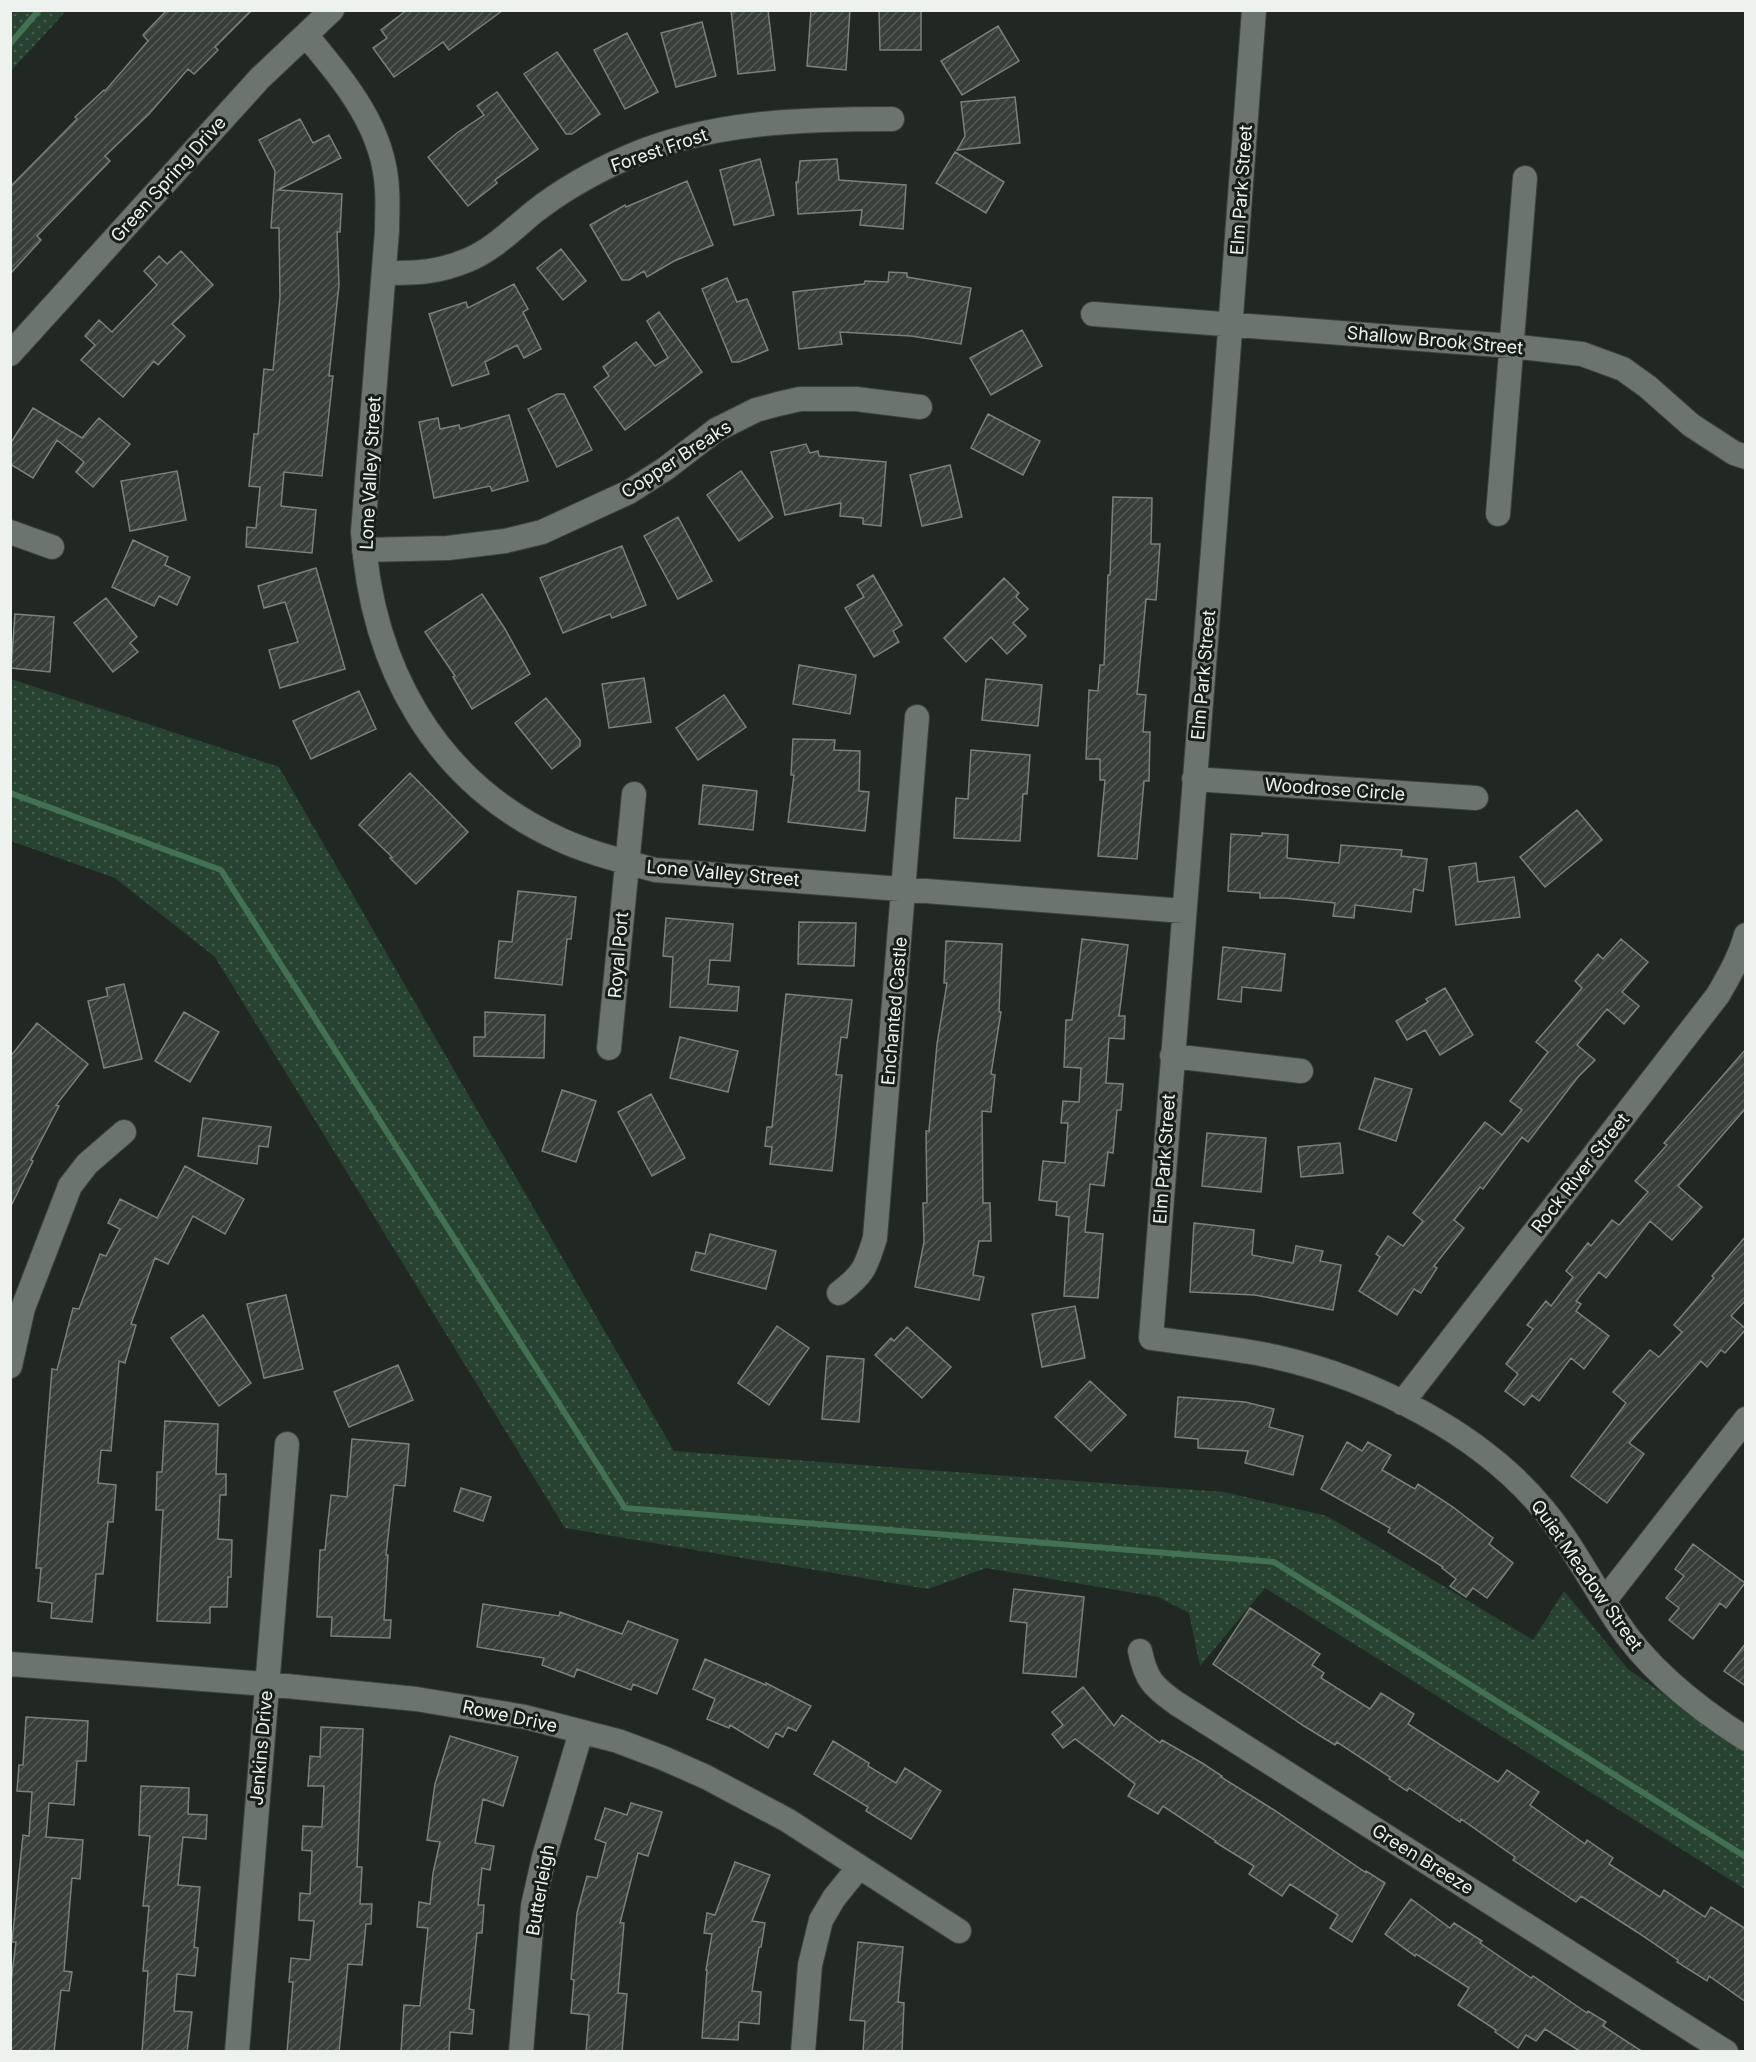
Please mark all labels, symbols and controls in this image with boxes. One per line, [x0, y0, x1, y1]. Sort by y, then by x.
street label: Green Spring Drive [106, 112, 230, 246]
street label: Forest Frost [608, 124, 710, 176]
street label: Elm Park Street [1226, 124, 1256, 256]
street label: Shallow Brook Street [1346, 322, 1524, 358]
street label: Lone Valley Street [355, 396, 385, 550]
street label: Copper Breaks [617, 416, 735, 502]
street label: Elm Park Street [1187, 609, 1219, 741]
street label: Woodrose Circle [1264, 774, 1406, 804]
street label: Lone Valley Street [646, 856, 801, 890]
street label: Royal Port [604, 911, 632, 999]
street label: Enchanted Castle [877, 936, 911, 1086]
street label: Elm Park Street [1149, 1093, 1179, 1225]
street label: Rock River Street [1527, 1109, 1633, 1237]
street label: Quiet Meadow Street [1527, 1496, 1647, 1655]
street label: Jenkins Drive [246, 1690, 276, 1806]
street label: Rowe Drive [461, 1696, 559, 1736]
street label: Green Breeze [1368, 1819, 1478, 1899]
street label: Butterleigh [522, 1843, 558, 1937]

